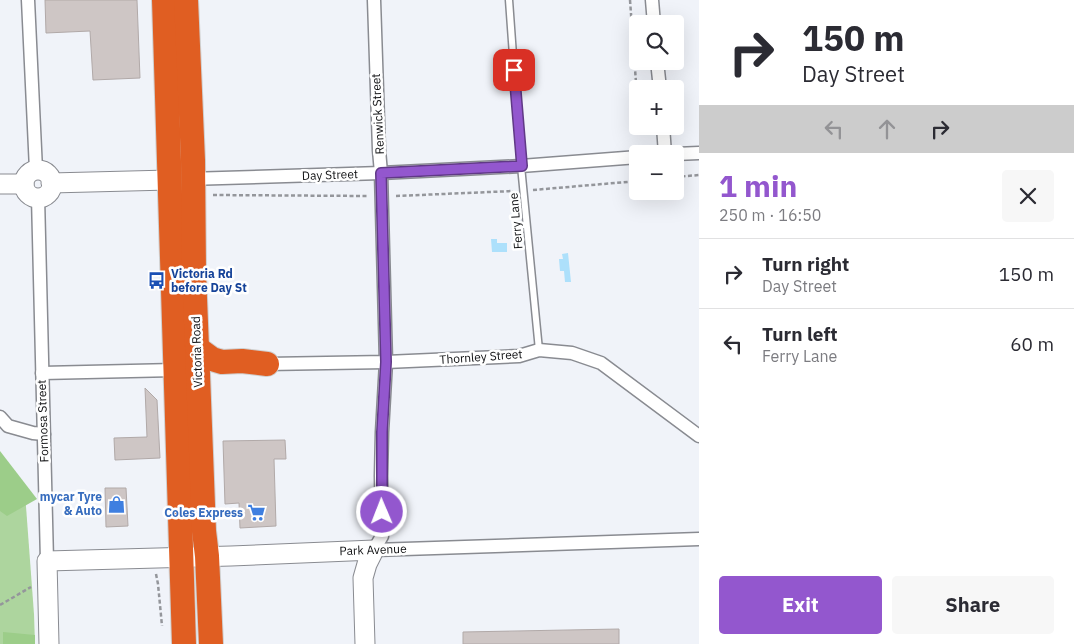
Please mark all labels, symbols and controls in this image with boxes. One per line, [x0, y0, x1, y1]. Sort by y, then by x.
map controls [629, 15, 684, 200]
button: search [629, 15, 684, 70]
text: 150 m [802, 15, 905, 61]
icon: right [719, 20, 784, 85]
pin [493, 49, 535, 91]
icon: arrive [500, 56, 528, 84]
text: Day Street [802, 59, 905, 88]
street label: Renwick Street [368, 73, 387, 155]
button: + [629, 80, 684, 135]
icon: left [820, 115, 848, 143]
icon: ahead [873, 115, 901, 143]
icon: right [926, 115, 954, 143]
button: − [629, 145, 684, 200]
street label: Day Street [302, 166, 358, 183]
text: 1 min [719, 166, 797, 205]
button: close [1002, 170, 1054, 222]
street label: Ferry Lane [506, 192, 525, 250]
text: 250 m · 16:50 [719, 205, 821, 225]
text: Turn right [762, 252, 849, 276]
icon: right [719, 260, 747, 288]
text: 150 m [999, 262, 1054, 286]
place label: Victoria Rd before Day St [171, 266, 247, 295]
bus stop icon: Victoria Rd before Day St [147, 271, 167, 291]
text: Day Street [762, 276, 837, 296]
street label: Victoria Road [188, 316, 205, 388]
text: Turn left [762, 322, 838, 346]
icon: left [719, 330, 747, 358]
text: 60 m [1010, 332, 1054, 356]
street label: Thornley Street [439, 346, 523, 367]
text: Ferry Lane [762, 346, 837, 366]
street label: Formosa Street [34, 379, 51, 463]
position arrow [355, 485, 407, 537]
place label: mycar Tyre & Auto [40, 489, 102, 518]
shop icon: mycar Tyre & Auto [106, 494, 126, 514]
supermarket icon: Coles Express [247, 503, 267, 523]
place label: Coles Express [164, 505, 243, 520]
street label: Park Avenue [339, 541, 407, 558]
button: Exit [719, 576, 882, 634]
button: Share [892, 576, 1054, 634]

